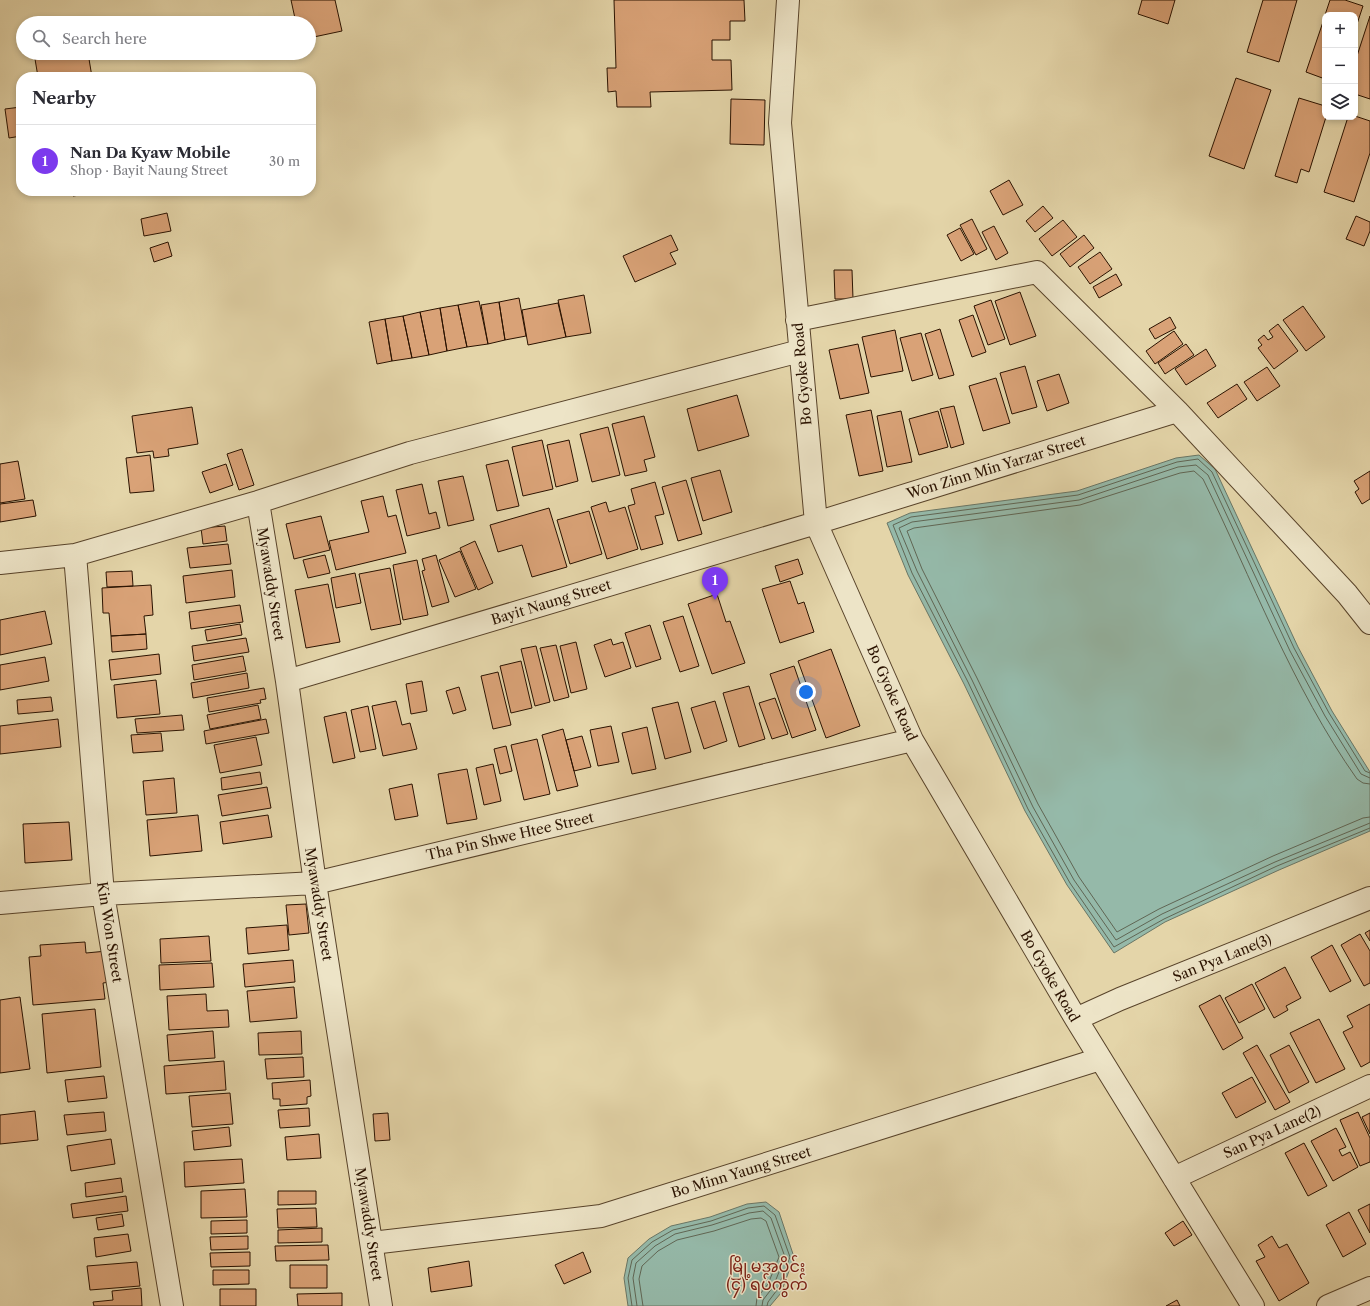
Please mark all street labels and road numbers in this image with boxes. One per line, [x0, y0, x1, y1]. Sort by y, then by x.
street label: Bo Gyoke Road [789, 321, 815, 426]
street label: Won Zinn Min Yarzar Street [903, 431, 1088, 503]
street label: Myawaddy Street [253, 526, 289, 642]
street label: Bayit Naung Street [489, 575, 613, 629]
street label: Bo Gyoke Road [863, 642, 921, 744]
street label: Tha Pin Shwe Htee Street [424, 808, 596, 864]
street label: Myawaddy Street [301, 846, 337, 962]
street label: Kin Won Street [93, 880, 127, 984]
street label: Bo Gyoke Road [1016, 927, 1084, 1026]
street label: San Pya Lane(3) [1170, 930, 1274, 986]
street label: San Pya Lane(2) [1220, 1102, 1324, 1162]
street label: Bo Minn Yaung Street [669, 1142, 813, 1202]
street label: Myawaddy Street [351, 1166, 387, 1282]

